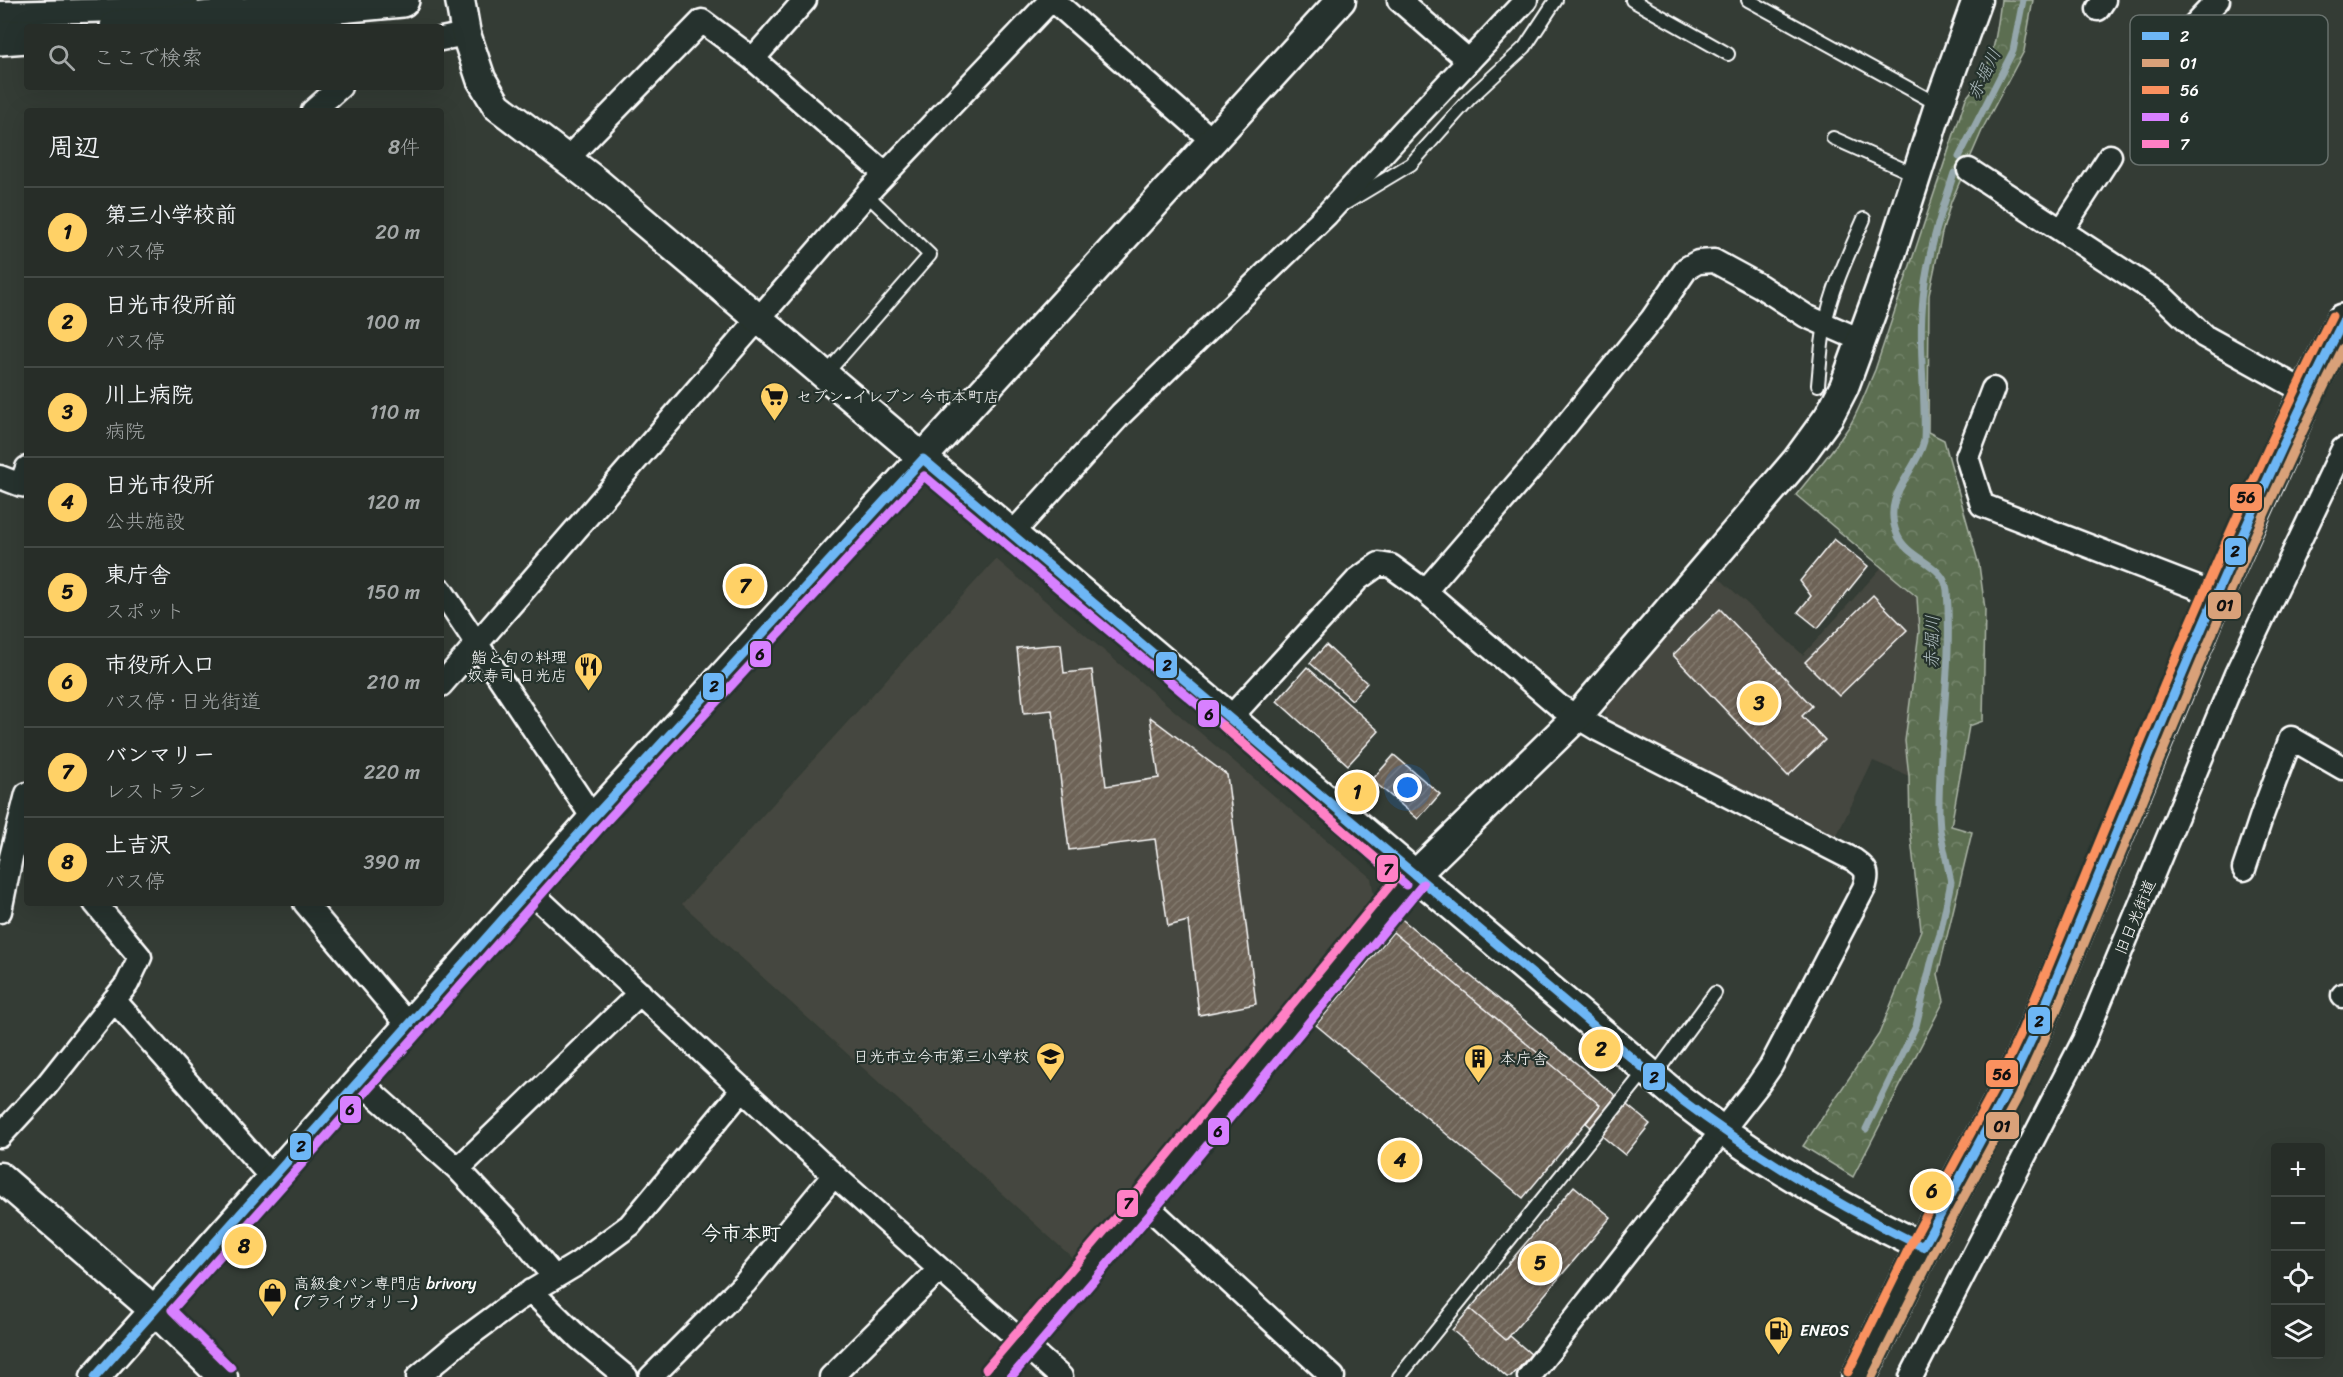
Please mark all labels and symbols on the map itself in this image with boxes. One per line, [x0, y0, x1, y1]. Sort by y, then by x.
legend [2130, 15, 2328, 165]
text: 2 [2180, 22, 2189, 51]
water label: 赤堀川 [1958, 43, 2010, 105]
text: 01 [2180, 49, 2197, 78]
text: 56 [2180, 76, 2199, 105]
text: 6 [2180, 103, 2189, 132]
text: 7 [2180, 130, 2190, 159]
supermarket icon: セブン-イレブン 今市本町店 [759, 380, 791, 422]
place label: セブン-イレブン 今市本町店 [796, 382, 1000, 411]
line badge: 56 [2229, 483, 2263, 512]
text: 56 [2237, 483, 2255, 512]
line badge: 2 [2224, 537, 2247, 566]
text: 2 [2229, 537, 2240, 566]
pin: 7 [726, 564, 764, 608]
line badge: 01 [2207, 591, 2242, 620]
text: 01 [2217, 591, 2234, 620]
water label: 赤堀川 [1916, 615, 1948, 669]
line badge: 6 [749, 640, 772, 668]
text: 6 [754, 640, 765, 669]
place label: 鮨と旬の料理 奴寿司 日光店 [467, 643, 567, 690]
restaurant icon: 鮨と旬の料理 奴寿司 日光店 [572, 650, 604, 692]
line badge: 2 [1155, 651, 1178, 679]
text: 2 [1161, 651, 1172, 680]
line badge: 2 [702, 672, 725, 701]
text: 2 [708, 672, 719, 701]
pin: 3 [1740, 680, 1778, 726]
line badge: 6 [1197, 699, 1220, 728]
text: 6 [1203, 700, 1214, 729]
pin: 1 [1338, 770, 1376, 814]
your location [1393, 773, 1422, 802]
line badge: 7 [1376, 854, 1399, 883]
text: 7 [1383, 855, 1394, 884]
street label: 旧日光街道 [2106, 875, 2164, 959]
line badge: 2 [2027, 1006, 2051, 1035]
text: 2 [2033, 1007, 2044, 1036]
pin: 2 [1582, 1026, 1620, 1072]
school or university icon: 日光市立今市第三小学校 [1034, 1040, 1066, 1082]
place label: 日光市立今市第三小学校 [853, 1042, 1029, 1071]
building icon: 本庁舎 [1463, 1042, 1495, 1084]
place label: 本庁舎 [1500, 1044, 1548, 1073]
line badge: 56 [1985, 1059, 2019, 1088]
text: 56 [1993, 1060, 2011, 1089]
line badge: 2 [1642, 1062, 1666, 1091]
text: 2 [1648, 1063, 1659, 1092]
line badge: 6 [339, 1095, 362, 1124]
text: 6 [344, 1095, 355, 1124]
line badge: 01 [1985, 1111, 2020, 1140]
text: 01 [1994, 1112, 2011, 1141]
line badge: 6 [1207, 1117, 1230, 1146]
text: 6 [1212, 1117, 1223, 1146]
line badge: 2 [289, 1132, 312, 1161]
text: 2 [295, 1132, 306, 1161]
pin: 4 [1380, 1138, 1420, 1182]
pin: 6 [1912, 1168, 1952, 1214]
line badge: 7 [1116, 1189, 1139, 1218]
text: 7 [1123, 1189, 1134, 1218]
district label: 今市本町 [701, 1216, 781, 1251]
pin: 8 [224, 1224, 264, 1268]
pin: 5 [1520, 1240, 1560, 1286]
place label: 高級食パン専門店 brivory (ブライヴォリー) [294, 1269, 477, 1316]
shop icon: 高級食パン専門店 brivory (ブライヴォリー) [257, 1276, 289, 1318]
fuel station icon: ENEOS [1763, 1314, 1795, 1356]
place label: ENEOS [1800, 1316, 1849, 1345]

